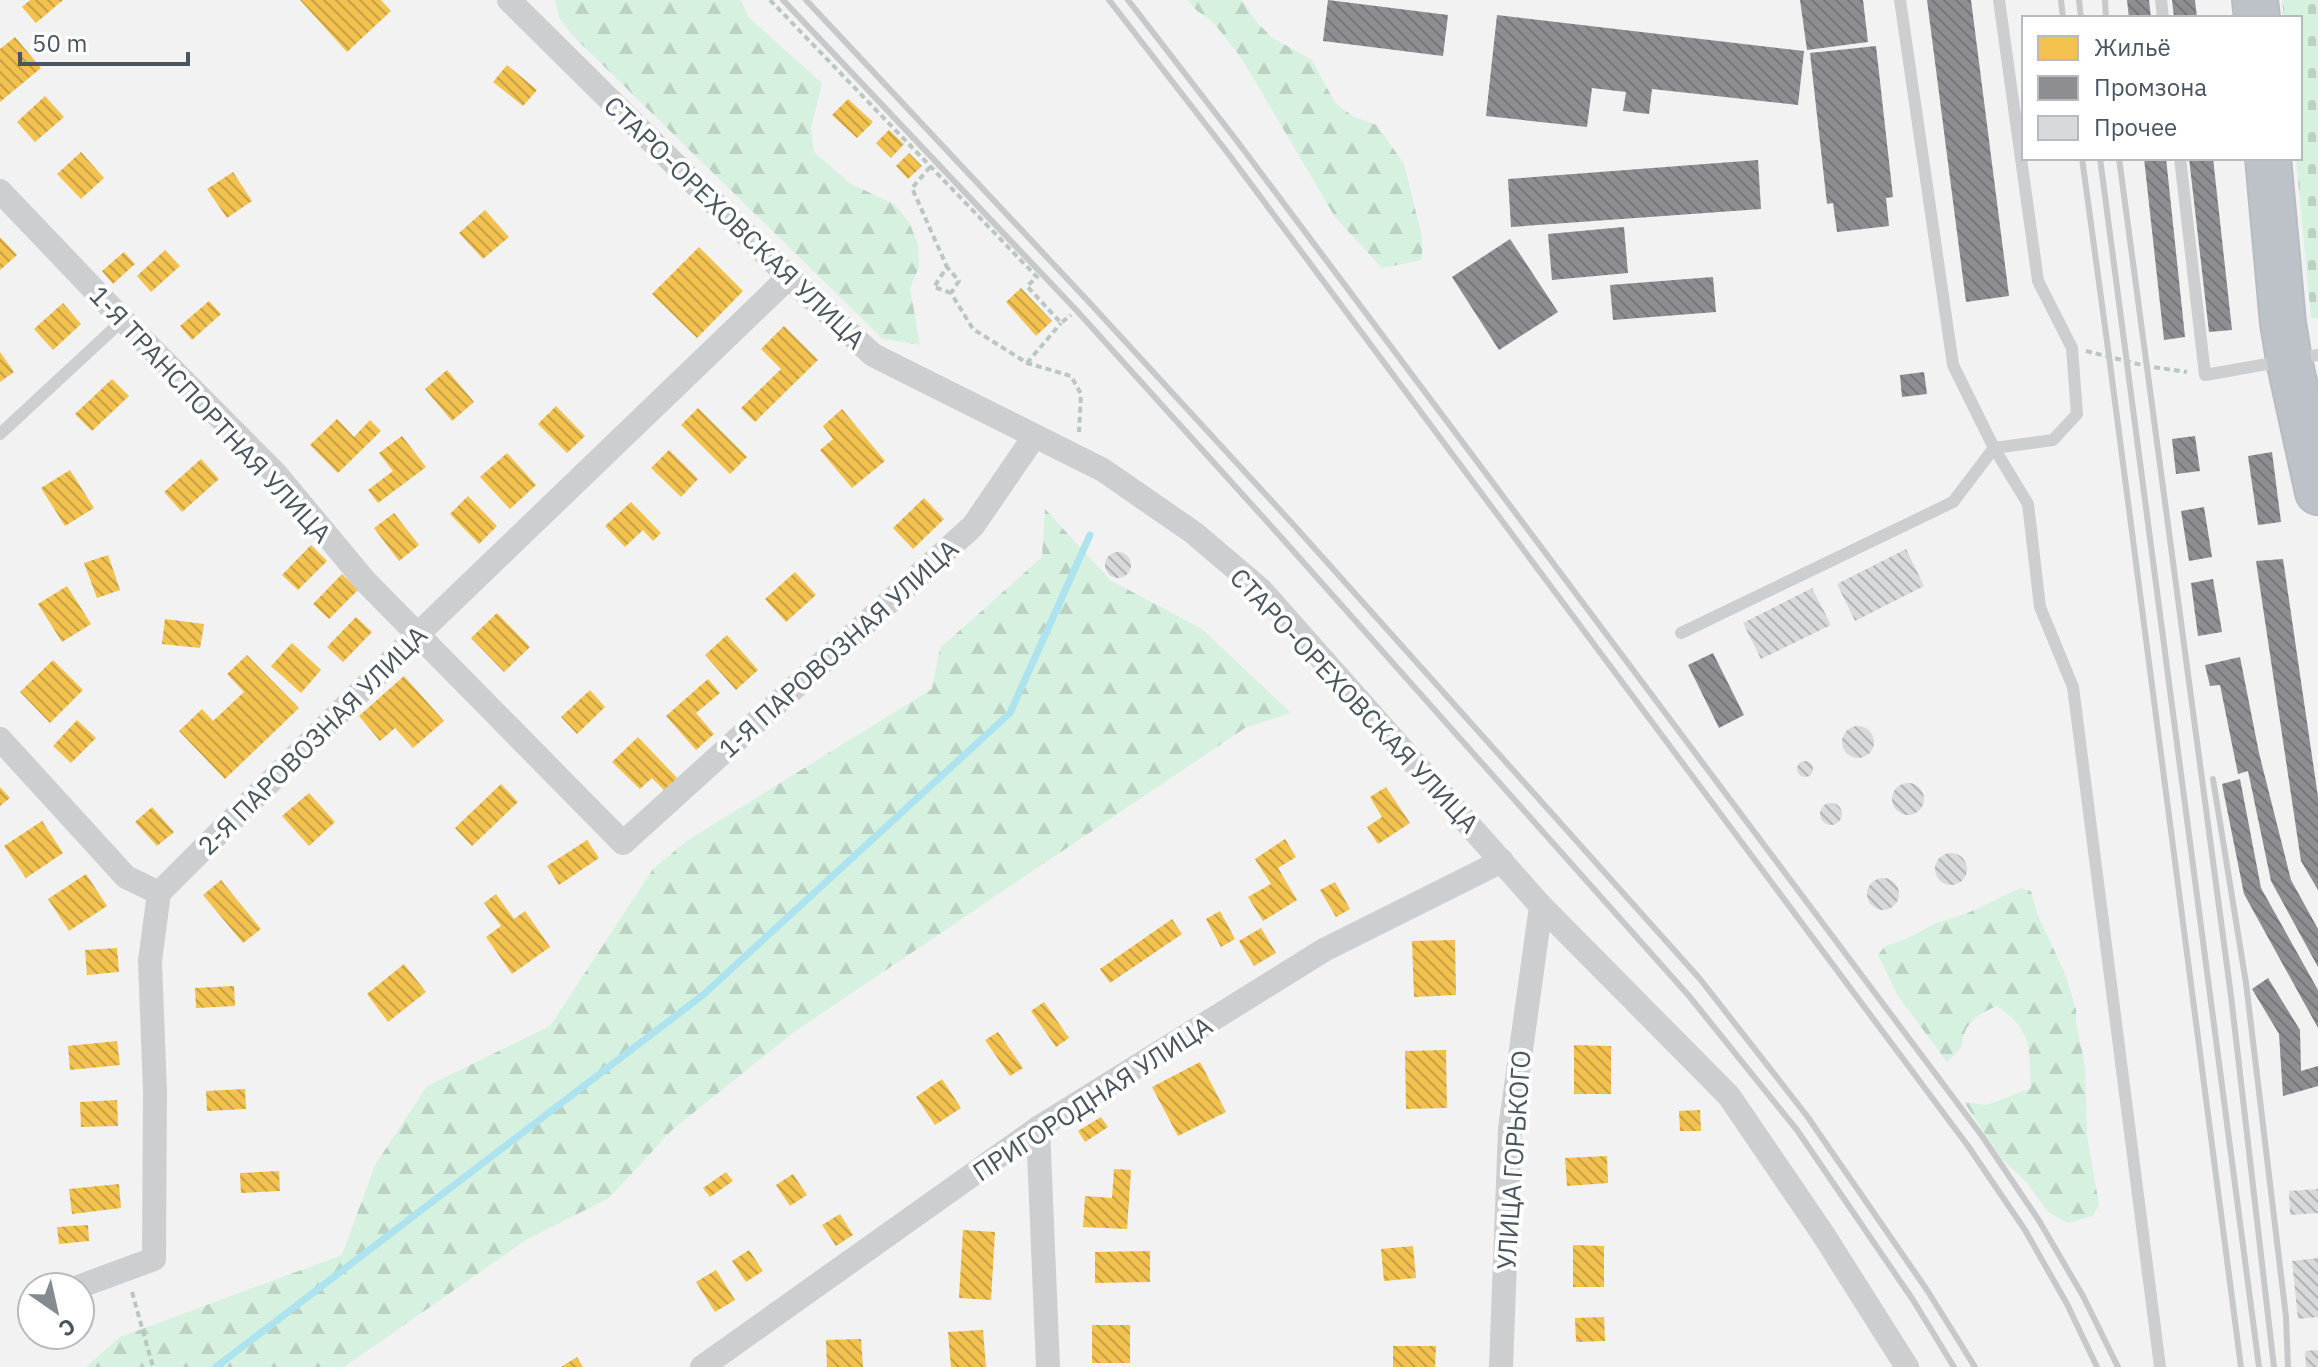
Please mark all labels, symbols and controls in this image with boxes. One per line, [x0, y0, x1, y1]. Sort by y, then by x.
scale bar [20, 16, 188, 66]
legend [2022, 16, 2302, 160]
text: 50 m [32, 27, 87, 59]
text: Жильё [2094, 31, 2171, 63]
text: Промзона [2094, 71, 2207, 103]
street label: СТАРО-ОРЕХОВСКАЯ УЛИЦА [597, 88, 873, 356]
text: Прочее [2094, 111, 2177, 143]
street label: 1-Я ТРАНСПОРТНАЯ УЛИЦА [83, 278, 340, 550]
street label: 1-Я ПАРОВОЗНАЯ УЛИЦА [711, 531, 965, 765]
street label: СТАРО-ОРЕХОВСКАЯ УЛИЦА [1223, 560, 1487, 840]
street label: 2-Я ПАРОВОЗНАЯ УЛИЦА [190, 618, 434, 862]
street label: ПРИГОРОДНАЯ УЛИЦА [966, 1008, 1219, 1188]
street label: УЛИЦА ГОРЬКОГО [1488, 1049, 1538, 1271]
north arrow [16, 1271, 96, 1351]
text: С [53, 1312, 82, 1344]

